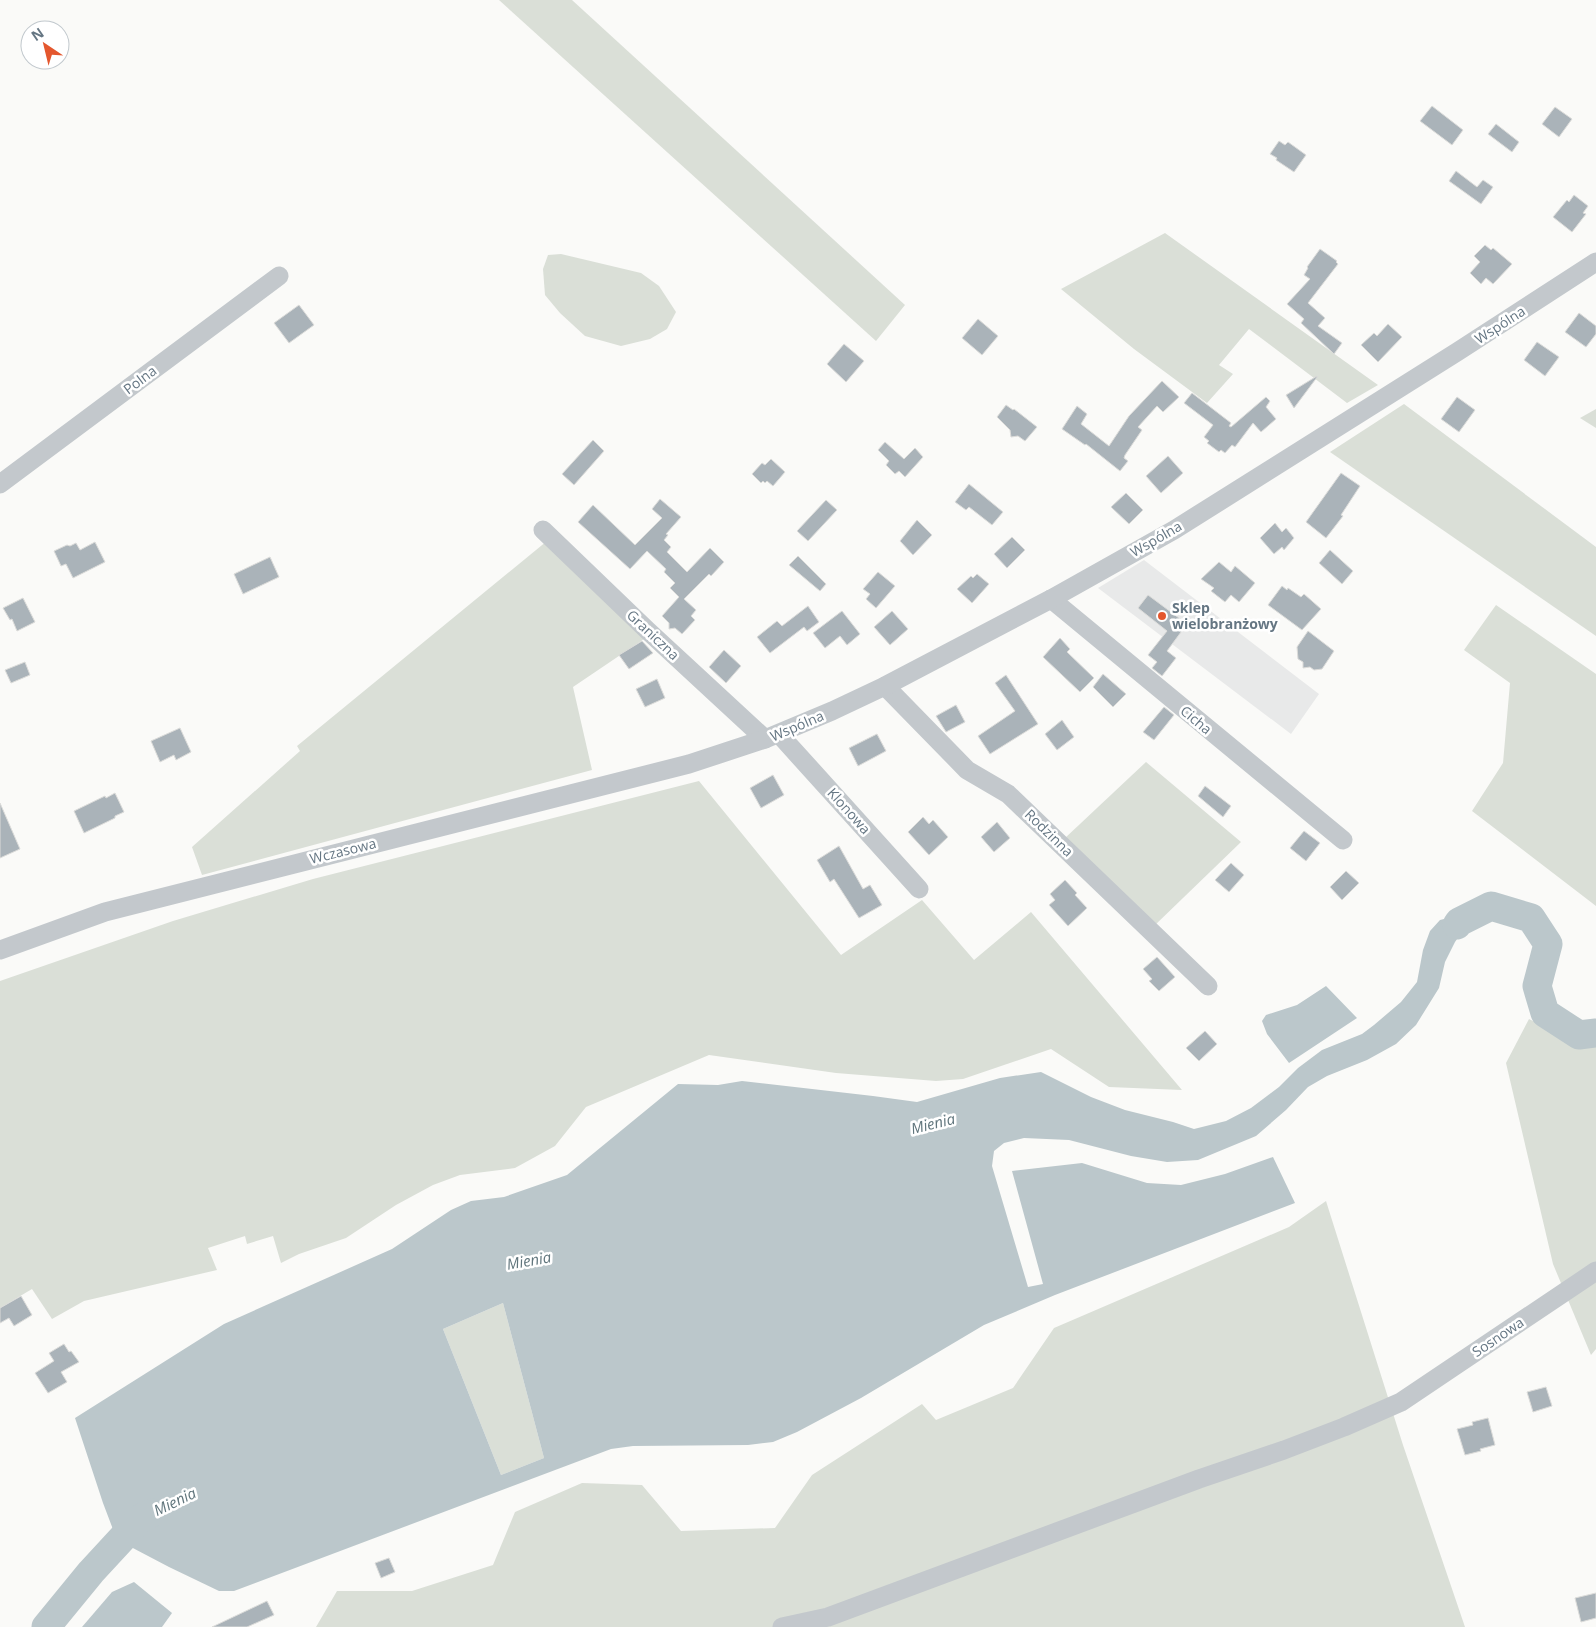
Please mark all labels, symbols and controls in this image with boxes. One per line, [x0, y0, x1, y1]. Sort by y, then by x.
north arrow [20, 20, 70, 70]
text: N [27, 23, 47, 45]
street label: Wspólna [1471, 301, 1529, 348]
street label: Polna [119, 361, 160, 398]
street label: Wspólna [1127, 516, 1185, 561]
place label: Sklep wielobranżowy [1172, 598, 1278, 633]
street label: Graniczna [623, 605, 684, 664]
marker: Sklep wielobranżowy [1156, 610, 1168, 622]
street label: Cicha [1177, 701, 1216, 738]
street label: Wspólna [767, 706, 827, 745]
street label: Klonowa [824, 783, 875, 838]
street label: Rodzinna [1021, 805, 1078, 861]
street label: Wczasowa [308, 833, 378, 868]
water label: Mienia [909, 1108, 957, 1138]
water label: Mienia [505, 1246, 553, 1274]
street label: Sosnowa [1468, 1312, 1527, 1361]
water label: Mienia [150, 1482, 200, 1520]

